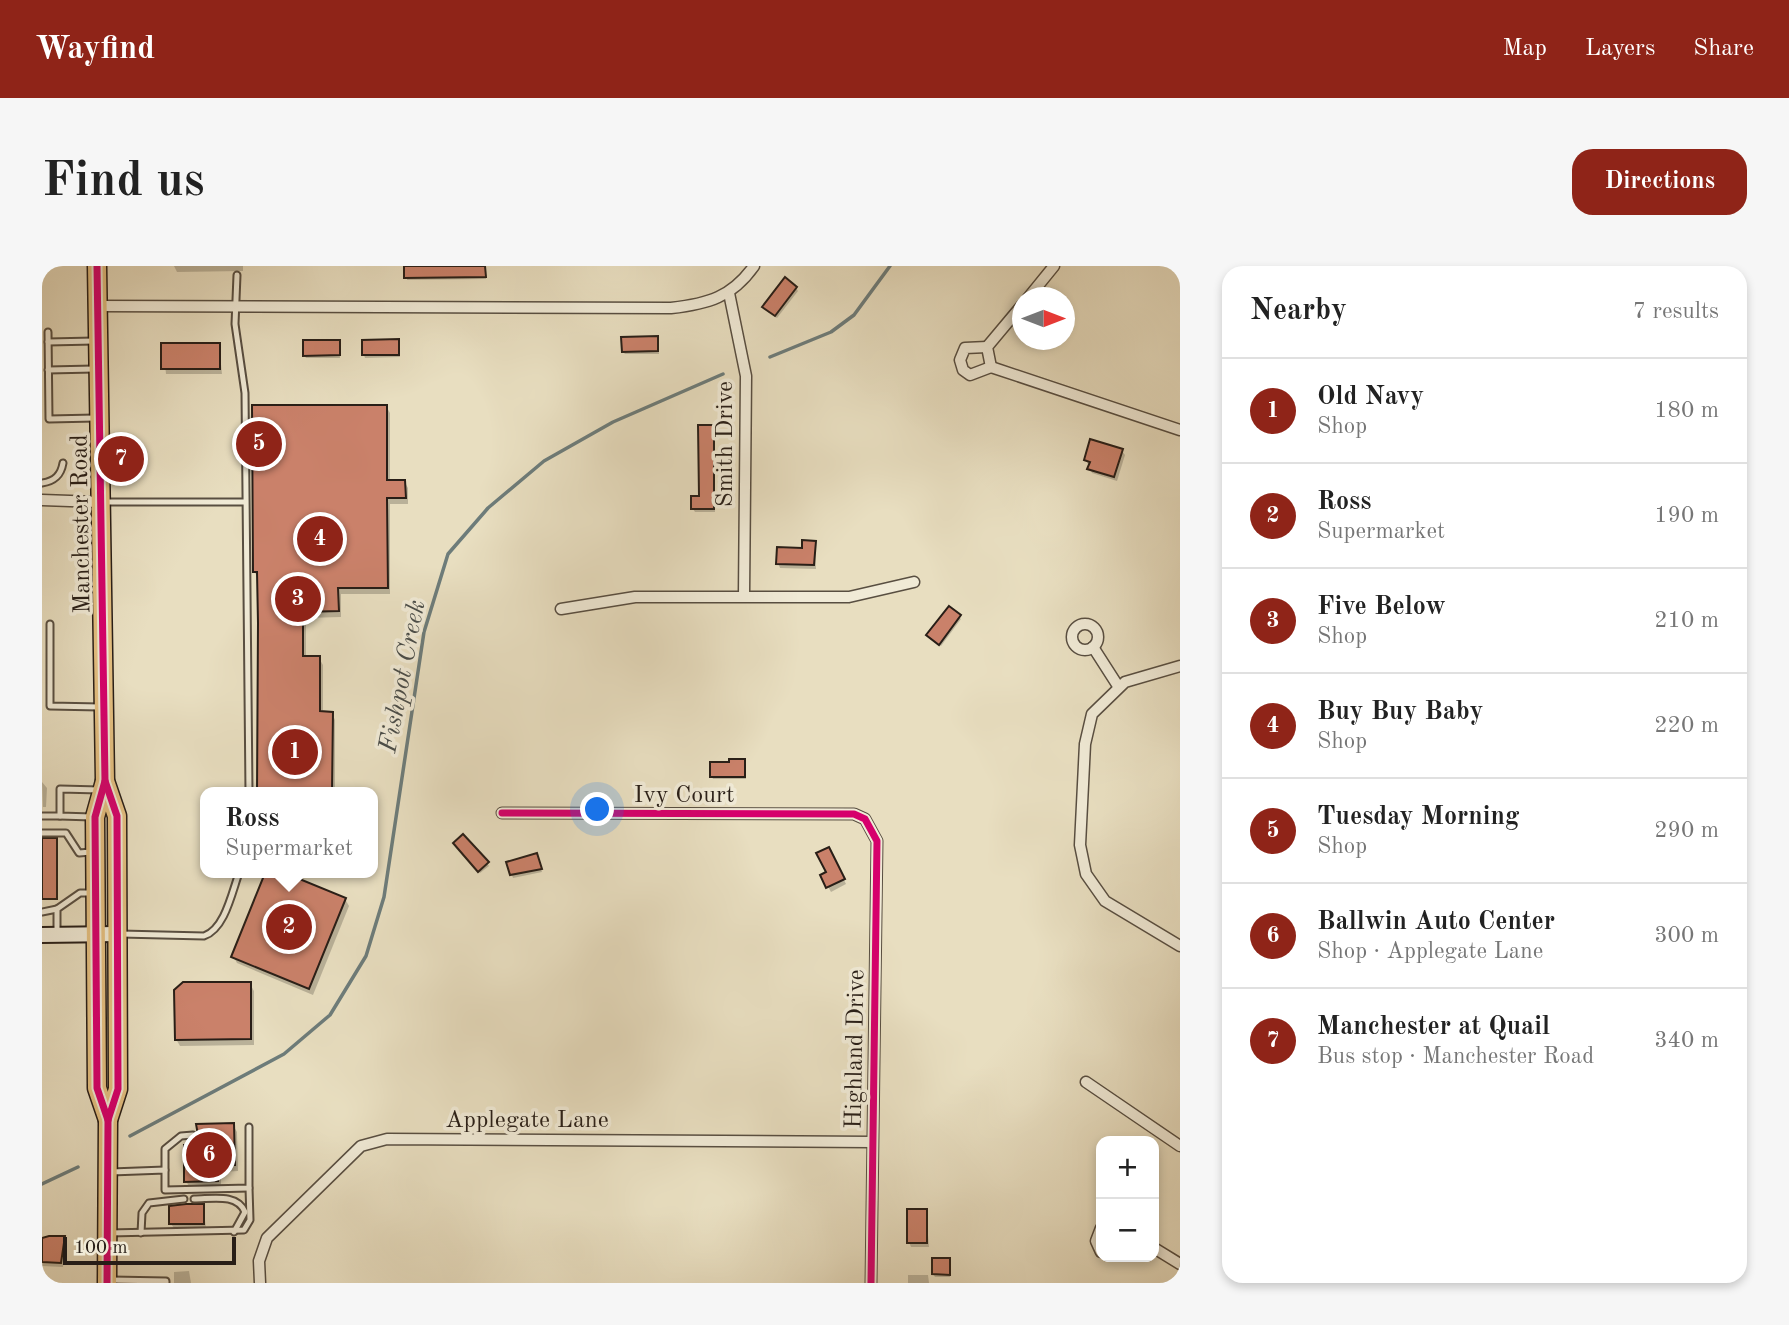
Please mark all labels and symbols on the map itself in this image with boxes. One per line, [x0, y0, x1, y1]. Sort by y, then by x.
north arrow [1012, 287, 1075, 350]
street label: Smith Drive [714, 381, 738, 507]
pin: 5 [236, 418, 282, 470]
pin: 7 [98, 433, 144, 485]
street label: Manchester Road [68, 434, 96, 614]
pin: 4 [297, 513, 343, 565]
pin: 3 [275, 573, 321, 625]
water label: Fishpot Creek [375, 598, 431, 756]
pin: 1 [272, 726, 318, 778]
street label: Ivy Court [634, 784, 734, 808]
your location [580, 792, 614, 826]
pin: 2 [266, 901, 312, 953]
street label: Highland Drive [843, 969, 869, 1129]
street label: Applegate Lane [445, 1109, 609, 1133]
pin: 6 [186, 1129, 232, 1181]
scale bar [63, 1234, 236, 1266]

